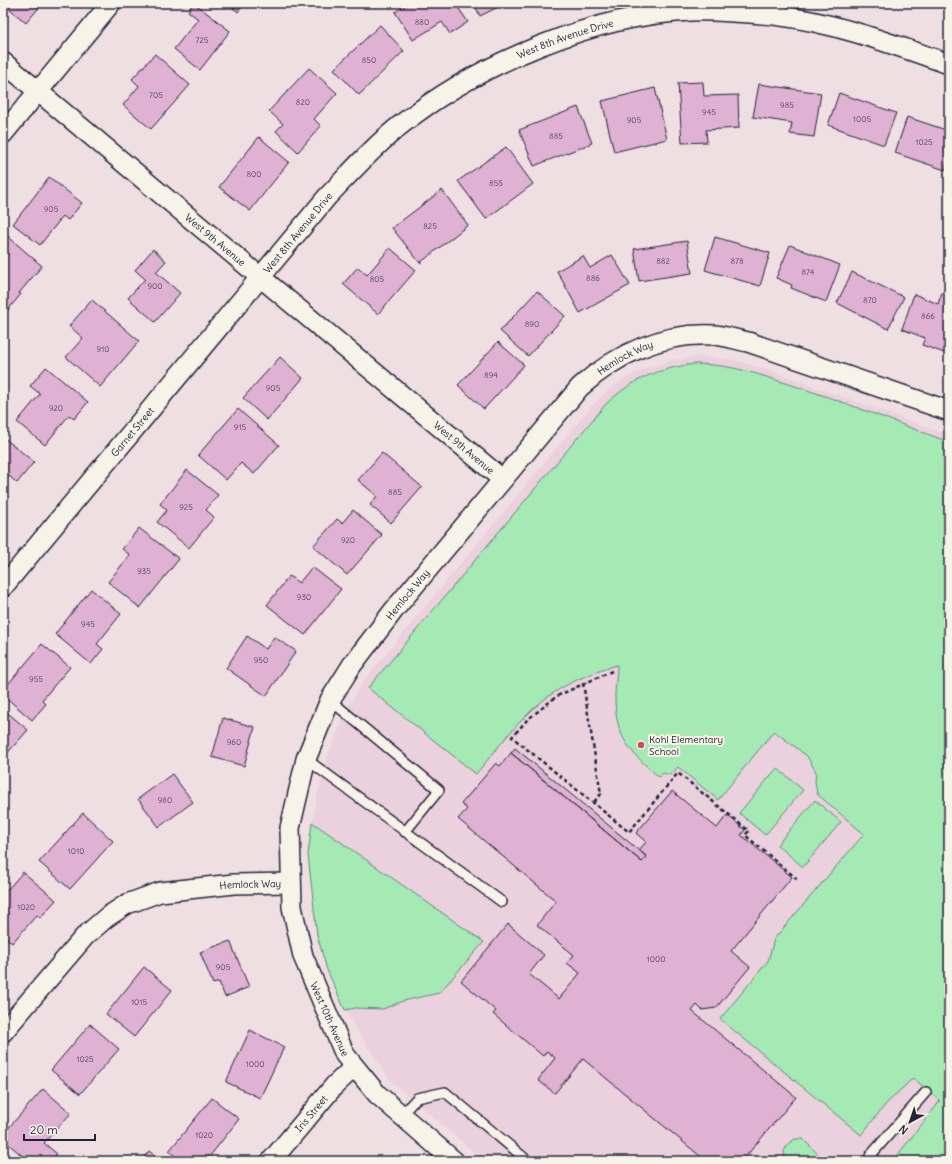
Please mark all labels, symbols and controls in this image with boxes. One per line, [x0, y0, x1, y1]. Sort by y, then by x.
house number: 880 [415, 17, 429, 27]
street label: West 8th Avenue Drive [515, 17, 615, 62]
house number: 725 [196, 35, 209, 45]
house number: 850 [362, 55, 376, 65]
house number: 705 [149, 90, 163, 100]
house number: 820 [296, 97, 310, 107]
house number: 985 [780, 100, 794, 110]
house number: 945 [702, 107, 716, 117]
house number: 1005 [853, 114, 872, 124]
house number: 905 [627, 115, 642, 125]
house number: 885 [549, 131, 563, 141]
house number: 1025 [915, 137, 933, 147]
house number: 800 [246, 169, 262, 179]
house number: 855 [489, 178, 503, 188]
street label: West 8th Avenue Drive [261, 189, 335, 276]
house number: 905 [44, 204, 59, 214]
street label: West 9th Avenue [182, 211, 248, 269]
house number: 825 [423, 221, 437, 231]
house number: 882 [656, 256, 670, 266]
house number: 878 [730, 256, 744, 266]
house number: 874 [802, 267, 815, 277]
house number: 886 [586, 273, 600, 283]
house number: 805 [370, 274, 385, 284]
house number: 900 [147, 281, 163, 291]
house number: 870 [863, 295, 877, 305]
house number: 866 [921, 311, 935, 321]
house number: 890 [525, 319, 539, 329]
street label: Hemlock Way [595, 338, 655, 378]
house number: 910 [96, 344, 110, 354]
house number: 894 [484, 370, 498, 380]
house number: 905 [266, 383, 281, 393]
house number: 920 [49, 403, 63, 413]
street label: Garnet Street [108, 404, 157, 459]
street label: West 9th Avenue [431, 419, 497, 477]
house number: 915 [234, 422, 247, 432]
house number: 885 [388, 487, 402, 497]
house number: 925 [179, 502, 193, 512]
house number: 920 [341, 535, 355, 545]
house number: 935 [137, 566, 151, 576]
street label: Hemlock Way [383, 567, 432, 622]
house number: 930 [297, 592, 311, 602]
house number: 945 [81, 619, 95, 629]
house number: 950 [254, 655, 268, 665]
house number: 955 [29, 674, 43, 684]
place label: Kohl Elementary School [649, 733, 723, 758]
house number: 960 [227, 737, 241, 747]
marker: Kohl Elementary School [636, 740, 646, 750]
house number: 980 [158, 795, 172, 805]
house number: 1010 [68, 846, 84, 856]
street label: Hemlock Way [219, 877, 281, 893]
house number: 1020 [17, 902, 35, 912]
house number: 1000 [647, 954, 665, 964]
house number: 905 [216, 962, 231, 972]
street label: West 10th Avenue [307, 980, 352, 1058]
house number: 1015 [131, 997, 148, 1007]
house number: 1025 [76, 1054, 94, 1064]
house number: 1000 [246, 1059, 264, 1069]
street label: Iris Street [292, 1092, 331, 1135]
north arrow [890, 1102, 930, 1142]
scale bar [24, 1116, 95, 1142]
text: 20 m [30, 1122, 58, 1137]
text: N [896, 1122, 911, 1137]
house number: 1020 [195, 1130, 213, 1140]

